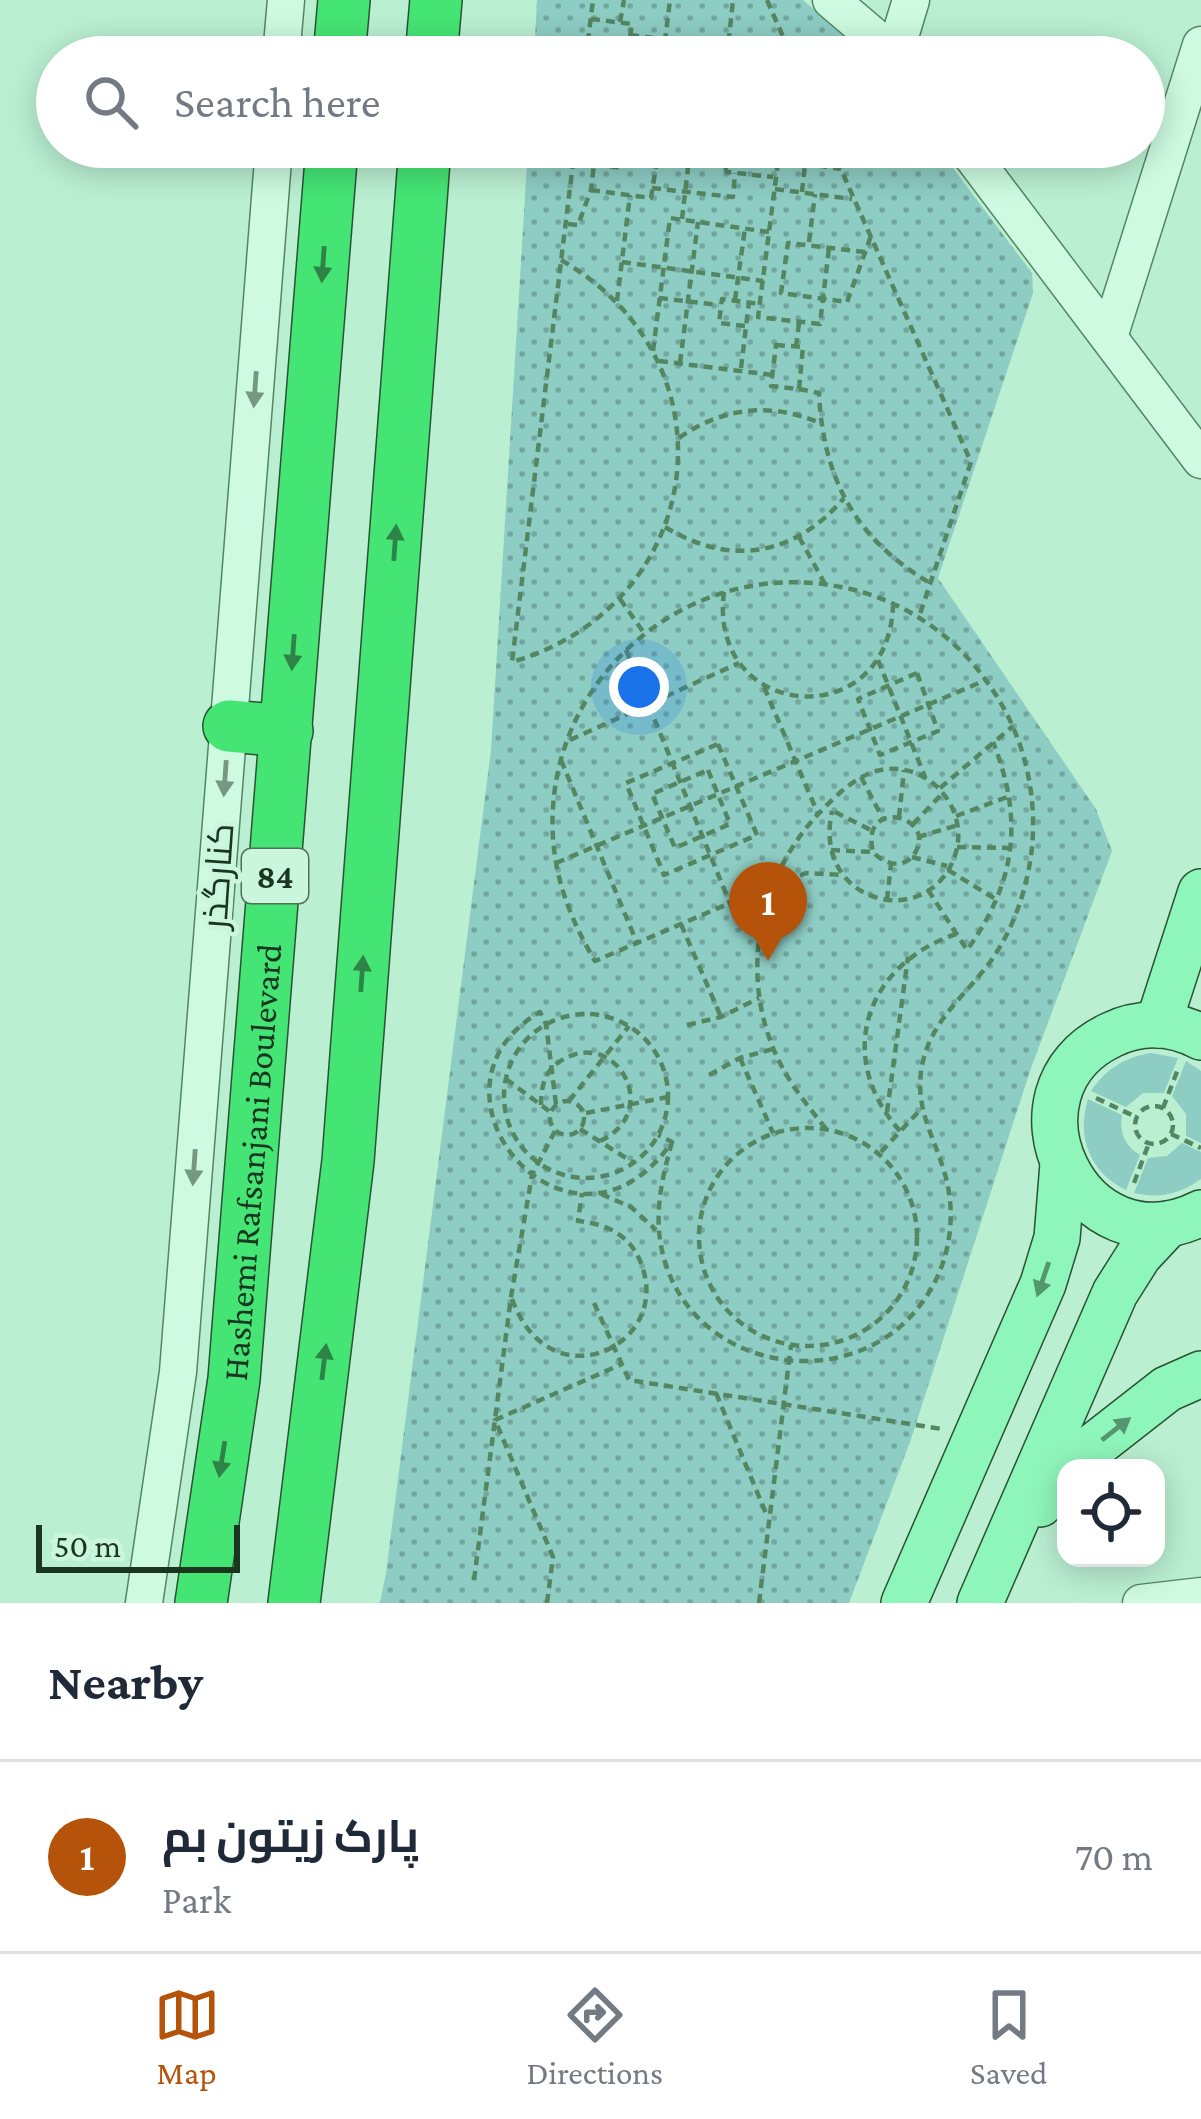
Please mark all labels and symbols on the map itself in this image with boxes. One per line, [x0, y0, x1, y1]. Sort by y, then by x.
one-way arrow [313, 246, 332, 283]
one-way arrow [245, 371, 264, 408]
one-way arrow [385, 524, 404, 561]
one-way arrow [283, 634, 302, 672]
your location [609, 657, 669, 717]
one-way arrow [215, 760, 234, 797]
street label: کنارگذر [194, 822, 242, 932]
road number: 84 [242, 849, 308, 903]
pin: 1 [729, 862, 807, 961]
street label: Hashemi Rafsanjani Boulevard [215, 942, 290, 1382]
one-way arrow [352, 955, 371, 992]
one-way arrow [184, 1149, 203, 1186]
one-way arrow [1033, 1261, 1052, 1298]
one-way arrow [314, 1343, 333, 1380]
one-way arrow [1100, 1417, 1131, 1442]
one-way arrow [213, 1441, 232, 1478]
scale bar [36, 1519, 240, 1572]

